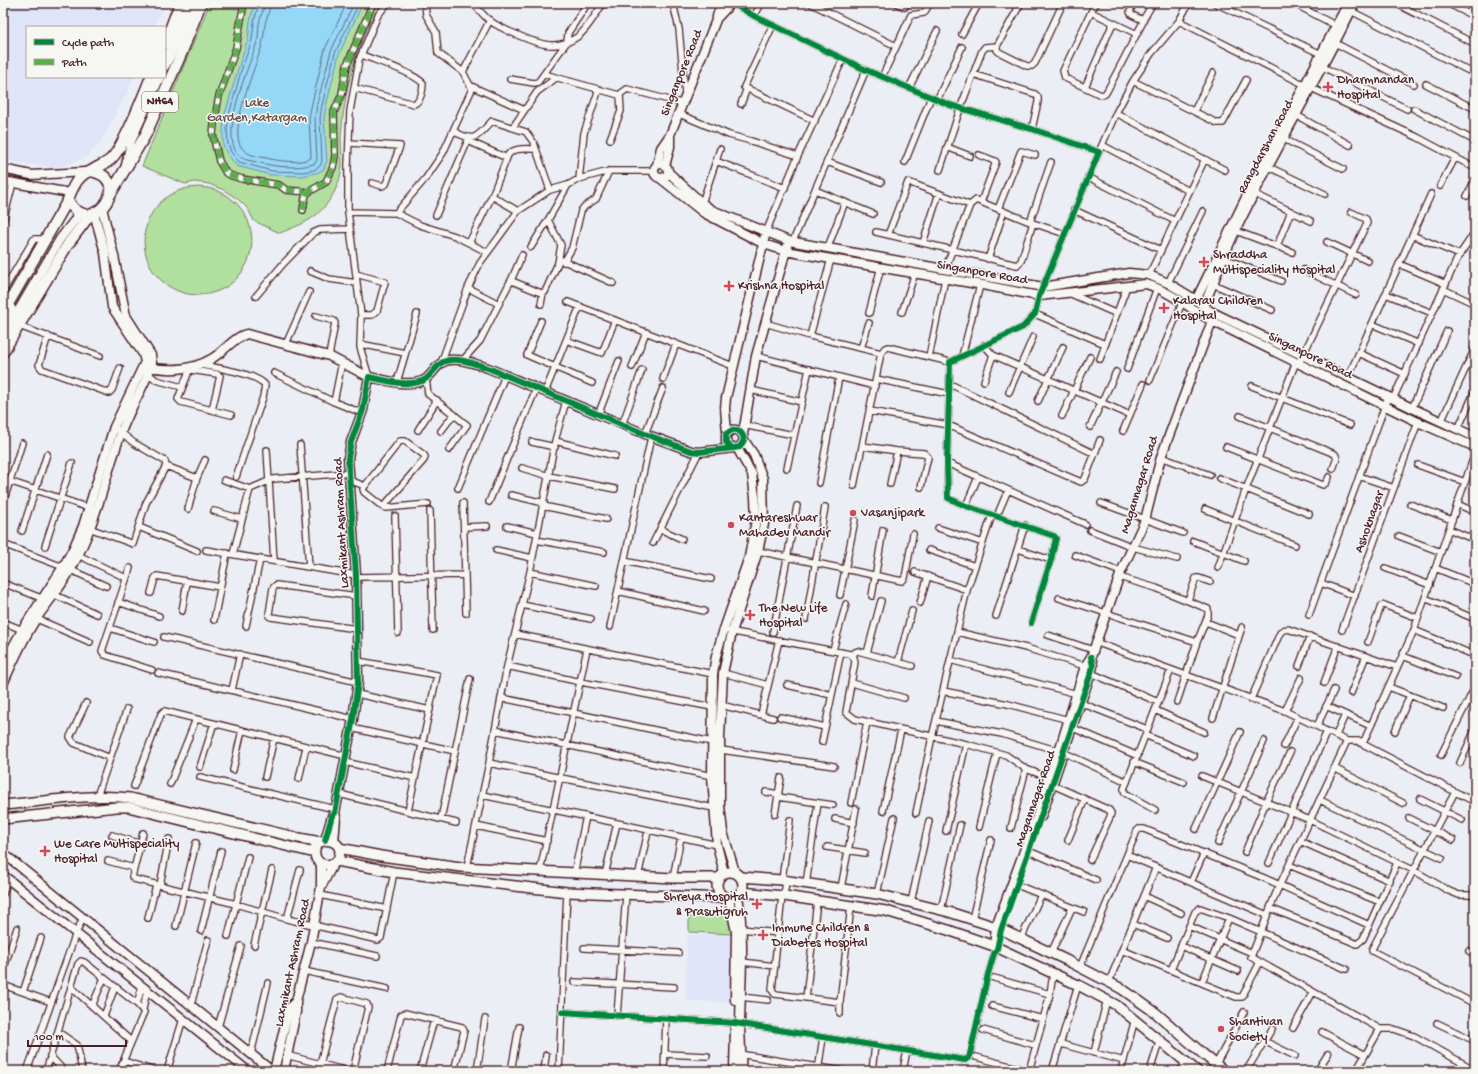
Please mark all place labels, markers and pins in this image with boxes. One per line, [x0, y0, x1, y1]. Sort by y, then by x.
place label: Dharmnandan Hospital [1336, 73, 1415, 103]
marker: Dharmnandan Hospital [1322, 81, 1334, 93]
place label: Shraddha Multispeciality Hospital [1213, 248, 1336, 278]
marker: Shraddha Multispeciality Hospital [1198, 256, 1210, 268]
place label: Krishna Hospital [738, 279, 825, 294]
marker: Krishna Hospital [723, 280, 735, 292]
place label: Kalarav Children Hospital [1173, 294, 1264, 324]
marker: Kalarav Children Hospital [1158, 302, 1170, 314]
place label: Vasanjipark [860, 506, 925, 521]
marker: Vasanjipark [848, 508, 858, 518]
place label: Kantareshwar Mahadev Mandir [739, 511, 831, 541]
marker: Kantareshwar Mahadev Mandir [726, 520, 736, 530]
place label: The New Life Hospital [758, 601, 828, 631]
marker: The New Life Hospital [744, 609, 756, 621]
place label: We Care Multispeciality Hospital [54, 837, 180, 867]
marker: We Care Multispeciality Hospital [39, 845, 51, 857]
place label: Shreya Hospital & Prasutigruh [663, 890, 748, 920]
marker: Shreya Hospital & Prasutigruh [751, 898, 763, 910]
place label: Immune Children & Diabetes Hospital [771, 921, 870, 951]
marker: Immune Children & Diabetes Hospital [757, 929, 769, 941]
place label: Shantivan Society [1229, 1015, 1283, 1045]
marker: Shantivan Society [1216, 1024, 1226, 1034]

